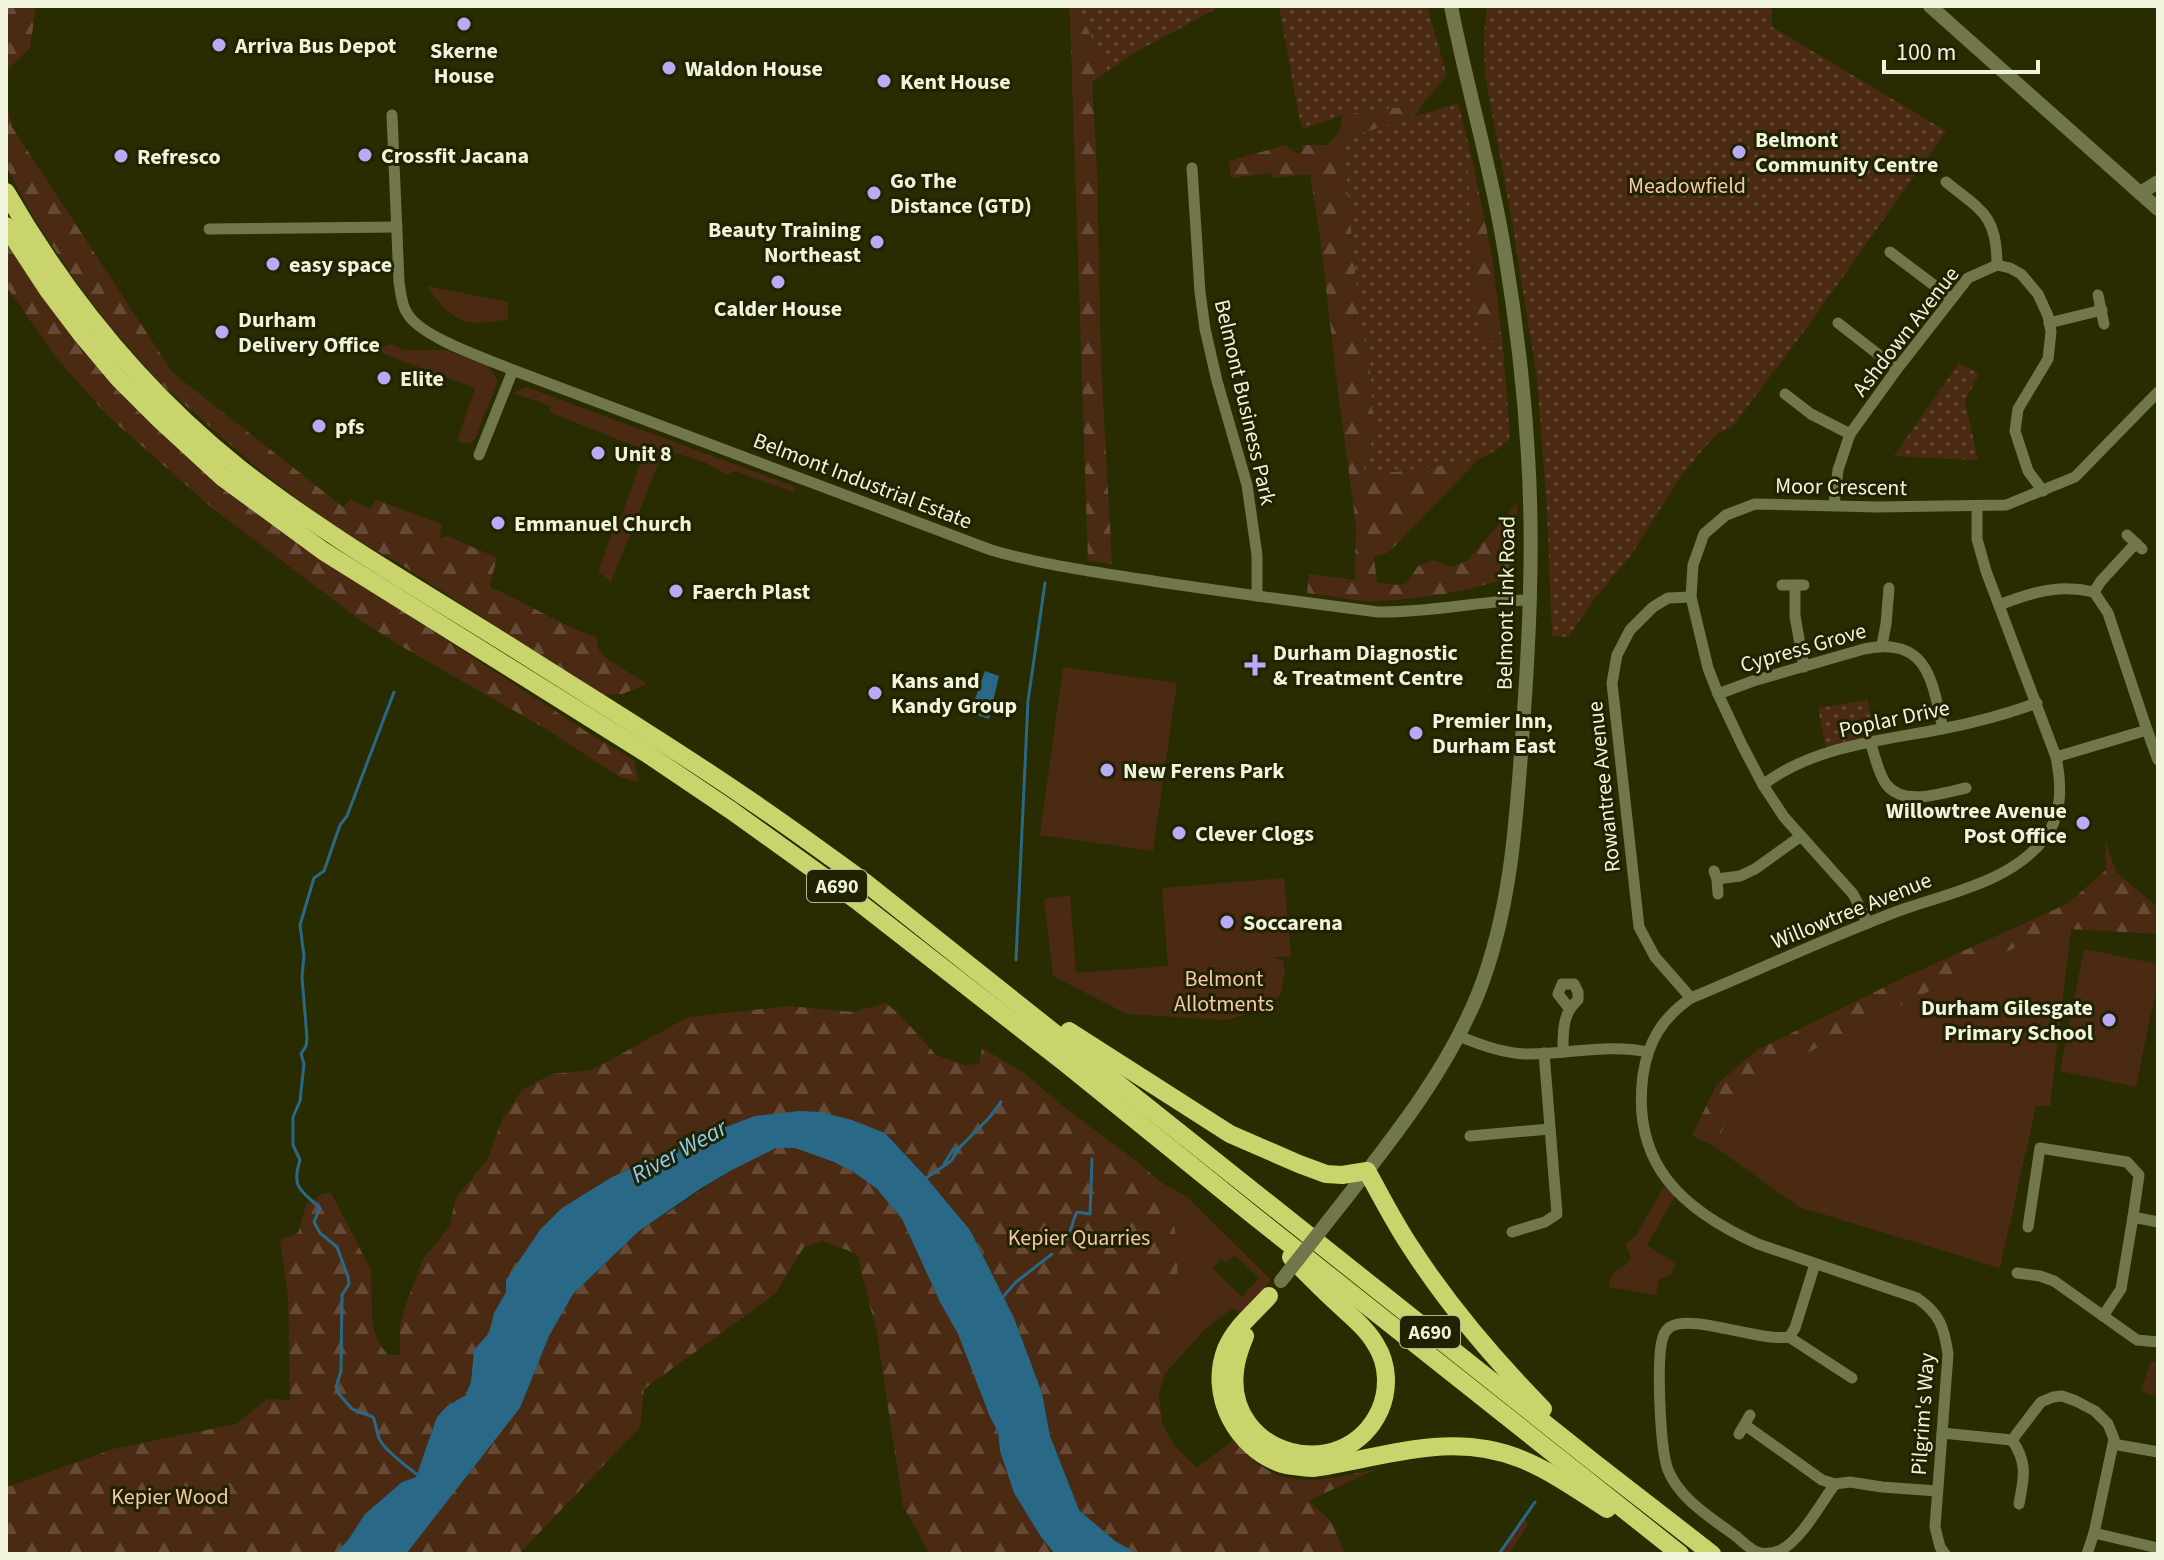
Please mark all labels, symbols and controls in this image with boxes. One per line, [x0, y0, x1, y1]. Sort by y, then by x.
marker: Skerne House [455, 15, 473, 33]
scale bar [1884, 24, 2038, 74]
place label: Arriva Bus Depot [234, 30, 397, 62]
place label: Skerne House [430, 35, 498, 92]
text: 100 m [1896, 35, 1956, 70]
marker: Arriva Bus Depot [210, 36, 228, 54]
place label: Waldon House [685, 53, 823, 85]
marker: Waldon House [660, 59, 678, 77]
place label: Kent House [900, 66, 1011, 98]
marker: Kent House [875, 72, 893, 90]
place label: Belmont Community Centre [1755, 124, 1938, 181]
place label: Crossfit Jacana [381, 140, 529, 172]
place label: Refresco [137, 141, 221, 173]
marker: Belmont Community Centre [1730, 143, 1748, 161]
marker: Crossfit Jacana [356, 146, 374, 164]
marker: Refresco [112, 147, 130, 165]
place label: Go The Distance (GTD) [890, 165, 1032, 222]
park label: Meadowfield [1628, 170, 1746, 202]
marker: Go The Distance (GTD) [865, 184, 883, 202]
place label: Beauty Training Northeast [708, 214, 862, 271]
marker: Beauty Training Northeast [868, 233, 886, 251]
place label: easy space [289, 249, 392, 281]
marker: easy space [264, 255, 282, 273]
street label: Ashdown Avenue [1845, 260, 1967, 404]
marker: Calder House [769, 273, 787, 291]
place label: Calder House [714, 293, 842, 325]
street label: Belmont Business Park [1206, 296, 1284, 508]
place label: Durham Delivery Office [238, 304, 380, 361]
marker: Durham Delivery Office [213, 323, 231, 341]
place label: Elite [400, 363, 444, 395]
marker: Elite [375, 369, 393, 387]
place label: pfs [335, 411, 365, 443]
marker: pfs [310, 417, 328, 435]
street label: Belmont Industrial Estate [749, 424, 977, 537]
place label: Unit 8 [614, 438, 672, 470]
marker: Unit 8 [589, 444, 607, 462]
street label: Moor Crescent [1775, 470, 1908, 504]
place label: Emmanuel Church [514, 508, 692, 540]
marker: Emmanuel Church [489, 514, 507, 532]
street label: Belmont Link Road [1488, 516, 1524, 690]
place label: Faerch Plast [692, 576, 811, 608]
marker: Faerch Plast [667, 582, 685, 600]
street label: Cypress Grove [1736, 615, 1870, 681]
place label: Durham Diagnostic & Treatment Centre [1273, 637, 1464, 694]
marker: Durham Diagnostic & Treatment Centre [1244, 654, 1266, 676]
place label: Kans and Kandy Group [891, 665, 1017, 722]
marker: Kans and Kandy Group [866, 684, 884, 702]
street label: Poplar Drive [1836, 692, 1953, 746]
street label: Rowantree Avenue [1579, 700, 1629, 874]
place label: Premier Inn, Durham East [1432, 705, 1557, 762]
marker: Premier Inn, Durham East [1407, 724, 1425, 742]
place label: New Ferens Park [1123, 755, 1284, 787]
marker: New Ferens Park [1098, 761, 1116, 779]
place label: Willowtree Avenue Post Office [1886, 795, 2067, 852]
marker: Willowtree Avenue Post Office [2074, 814, 2092, 832]
place label: Clever Clogs [1195, 818, 1314, 850]
marker: Clever Clogs [1170, 824, 1188, 842]
street label: Willowtree Avenue [1766, 864, 1936, 958]
road number: A690 [807, 870, 867, 902]
place label: Soccarena [1243, 907, 1343, 939]
marker: Soccarena [1218, 913, 1236, 931]
park label: Belmont Allotments [1174, 963, 1274, 1020]
place label: Durham Gilesgate Primary School [1921, 992, 2094, 1049]
marker: Durham Gilesgate Primary School [2100, 1011, 2118, 1029]
water label: River Wear [625, 1110, 735, 1192]
park label: Kepier Quarries [1008, 1222, 1150, 1254]
road number: A690 [1400, 1316, 1460, 1348]
street label: Pilgrim's Way [1903, 1351, 1943, 1476]
park label: Kepier Wood [111, 1481, 229, 1513]

